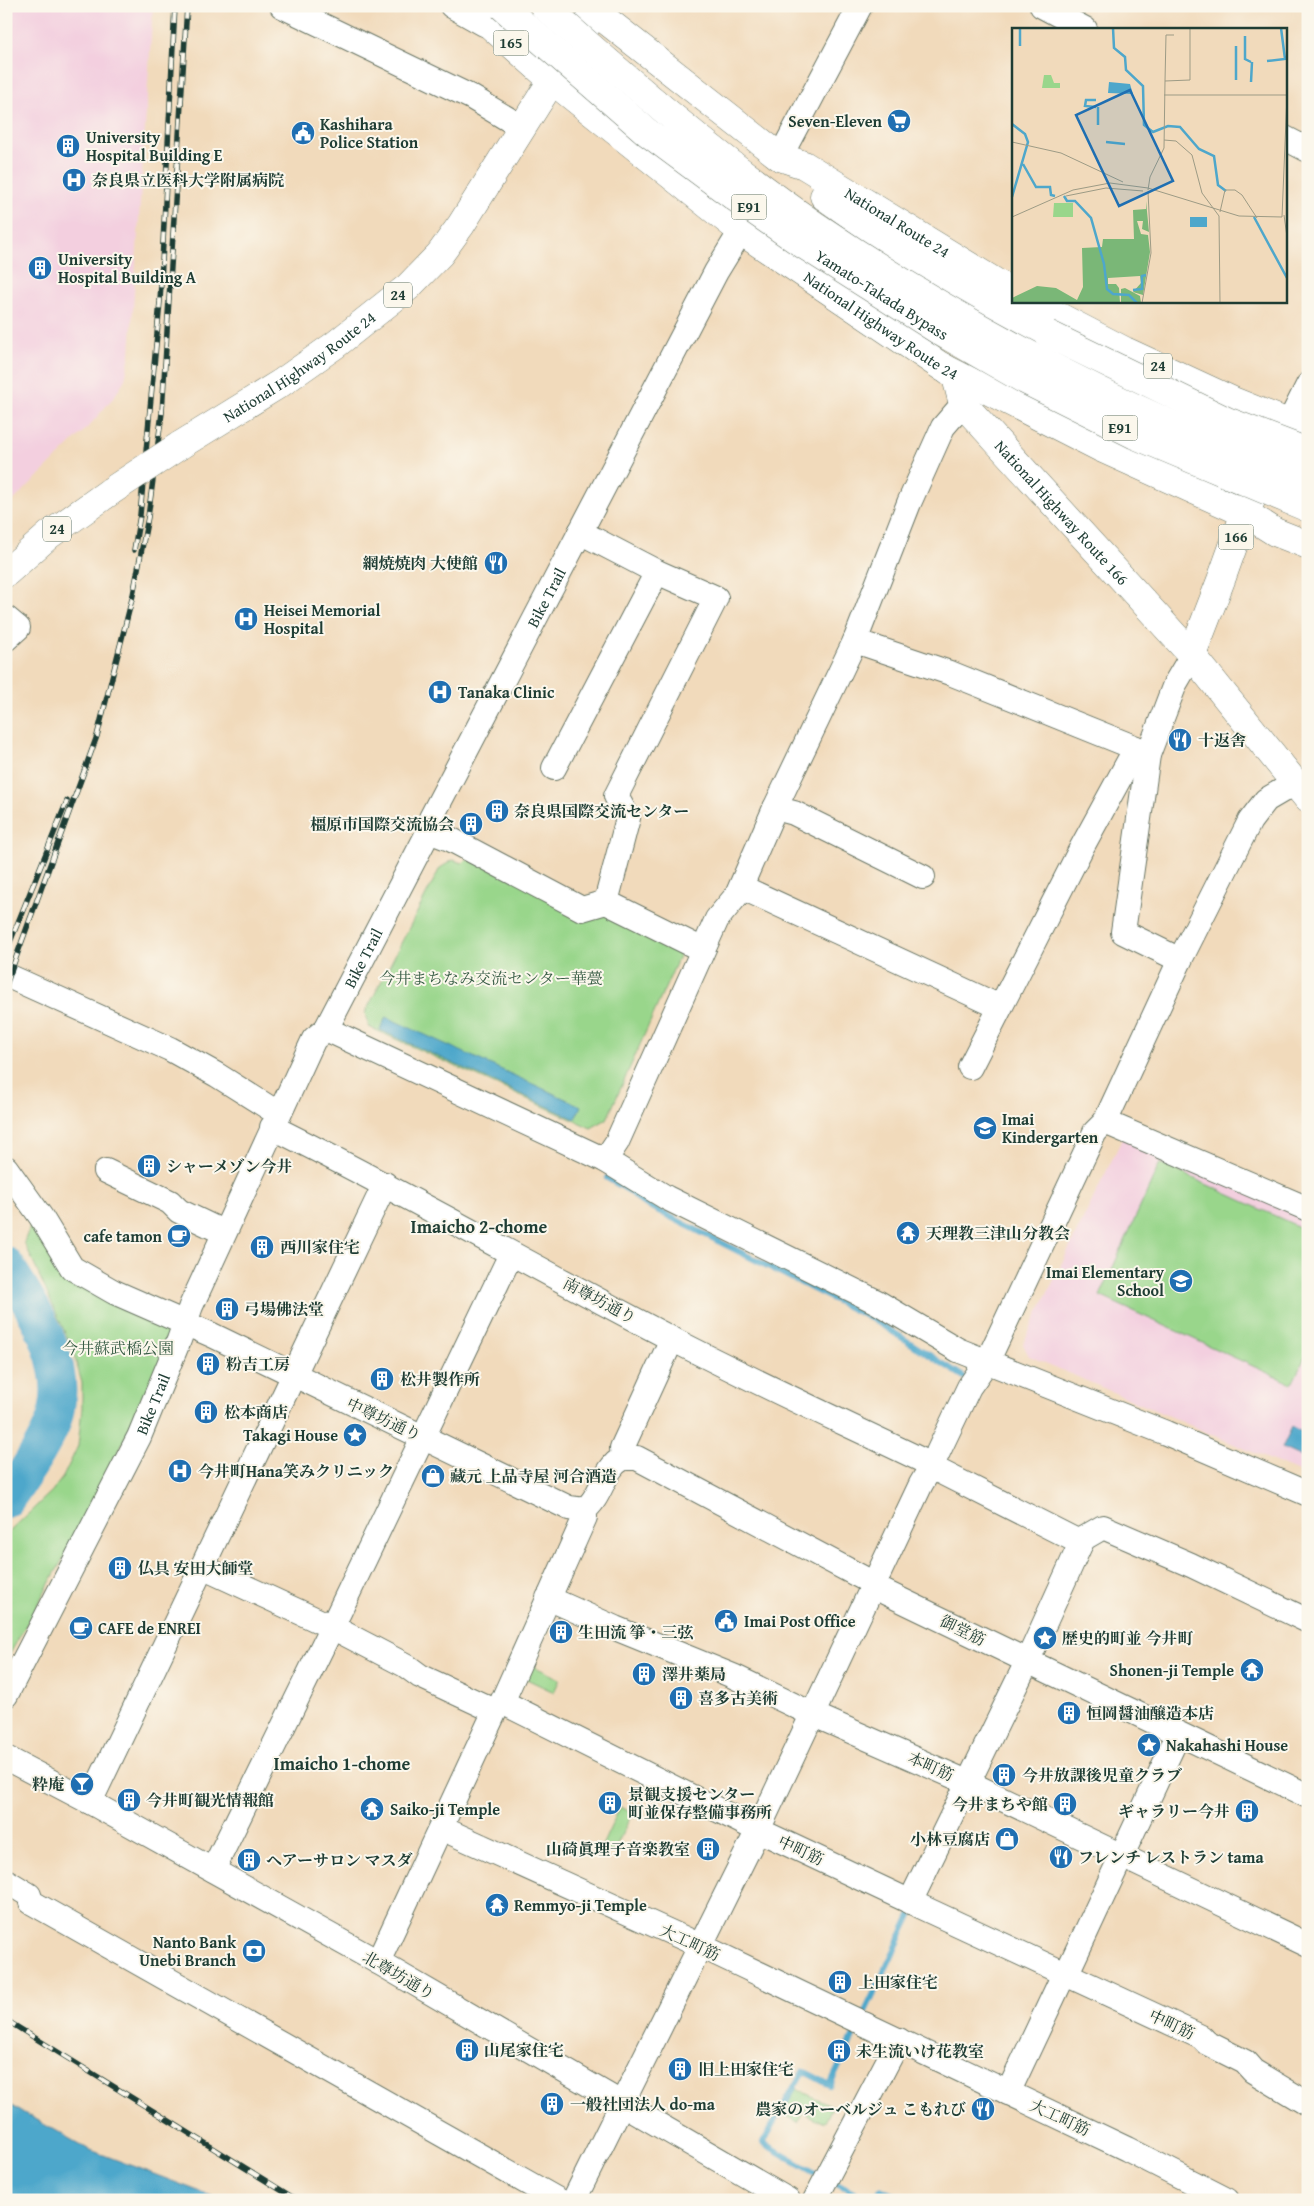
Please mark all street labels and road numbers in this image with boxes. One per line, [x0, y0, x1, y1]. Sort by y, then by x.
road number: 165 [494, 30, 528, 56]
street label: National Route 24 [840, 181, 955, 264]
road number: E91 [732, 194, 766, 220]
street label: Yamato-Takada Bypass [811, 243, 953, 346]
street label: National Highway Route 24 [799, 265, 963, 385]
road number: 24 [384, 282, 412, 308]
street label: National Highway Route 24 [218, 305, 381, 428]
road number: 24 [1144, 354, 1172, 378]
road number: E91 [1102, 416, 1138, 440]
street label: National Highway Route 166 [989, 434, 1135, 591]
road number: 24 [43, 516, 71, 542]
road number: 166 [1218, 524, 1254, 550]
street label: Bike Trail [521, 563, 572, 632]
street label: Bike Trail [337, 923, 389, 992]
street label: 南尊坊通り [559, 1271, 641, 1329]
street label: Bike Trail [129, 1369, 176, 1438]
street label: 中尊坊通り [343, 1391, 425, 1447]
street label: 御堂筋 [936, 1609, 990, 1651]
street label: 本町筋 [904, 1745, 958, 1787]
street label: 中町筋 [774, 1829, 828, 1871]
street label: 大工町筋 [656, 1918, 724, 1966]
street label: 北尊坊通り [358, 1945, 440, 2005]
street label: 中町筋 [1145, 2003, 1199, 2045]
street label: 大工町筋 [1026, 2093, 1094, 2141]

